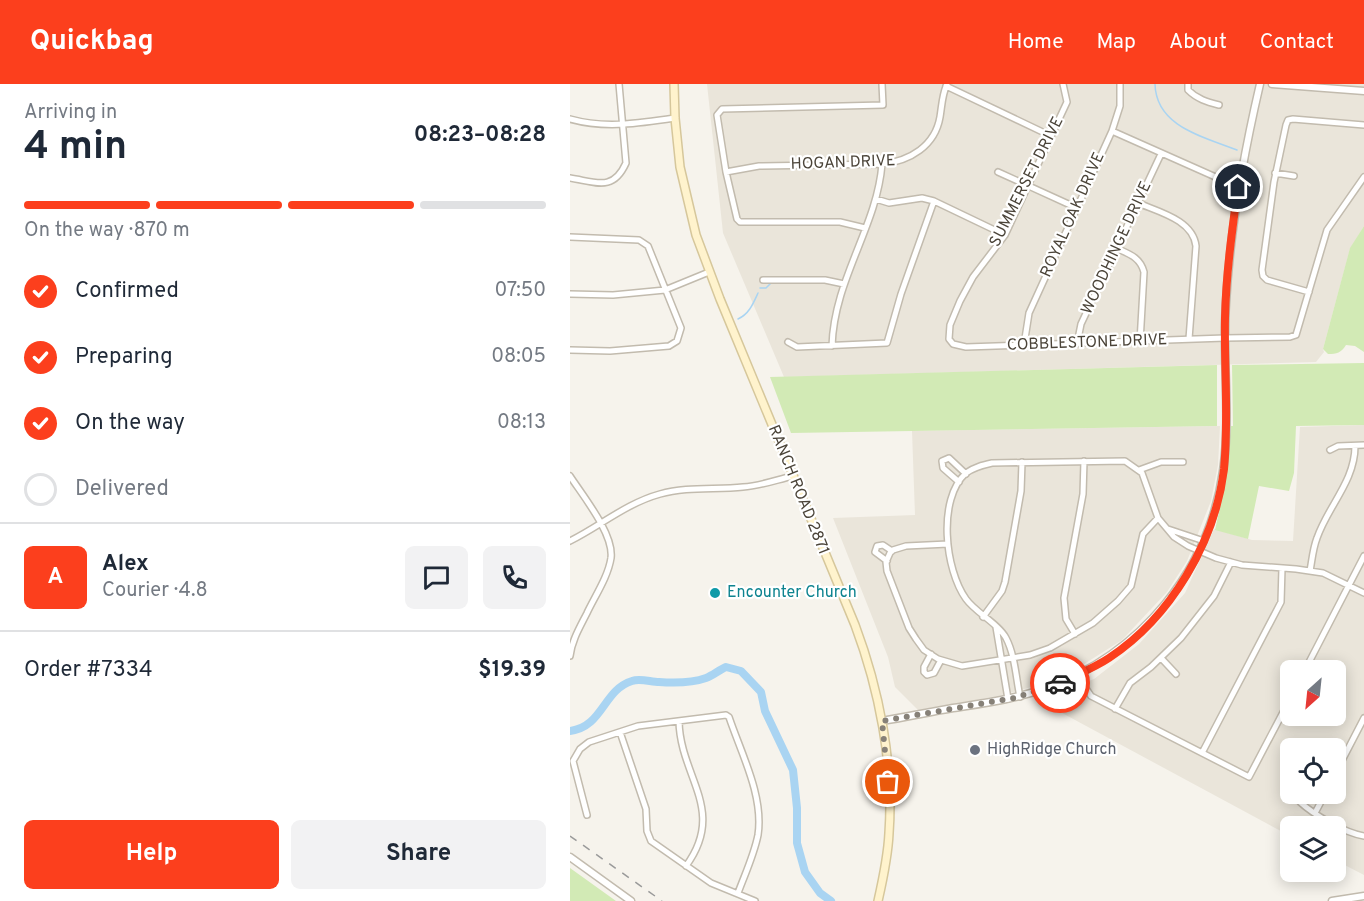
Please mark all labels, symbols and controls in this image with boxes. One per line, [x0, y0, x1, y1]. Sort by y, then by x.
text: Quickbag [30, 24, 154, 60]
text: Home [1008, 29, 1064, 56]
text: Map [1097, 29, 1136, 56]
text: About [1169, 29, 1227, 56]
text: Contact [1260, 29, 1334, 56]
text: Arriving in [24, 100, 117, 126]
street label: SUMMERSET DRIVE [986, 114, 1068, 250]
text: 08:23–08:28 [414, 122, 546, 149]
text: 4 min [24, 124, 127, 173]
street label: ROYAL OAK DRIVE [1036, 149, 1110, 281]
street label: HOGAN DRIVE [790, 151, 896, 175]
pin [1212, 161, 1263, 212]
icon: home [1221, 170, 1254, 203]
street label: WOODHINGE DRIVE [1077, 178, 1157, 318]
text: On the way · 870 m [24, 218, 190, 244]
icon: check [24, 275, 57, 308]
text: Confirmed [75, 278, 179, 305]
text: 07:50 [494, 278, 546, 304]
street label: COBBLESTONE DRIVE [1006, 330, 1168, 356]
icon: check [24, 341, 57, 374]
text: Preparing [75, 344, 173, 371]
text: 08:05 [491, 344, 546, 370]
icon: check [24, 407, 57, 440]
text: On the way [75, 410, 185, 437]
text: 08:13 [497, 410, 546, 436]
street label: RANCH ROAD 2871 [763, 422, 833, 558]
text: Delivered [75, 476, 169, 503]
button: chat [405, 546, 468, 609]
button: phone [483, 546, 546, 609]
text: Alex [102, 551, 149, 578]
text: A [48, 564, 63, 591]
text: Courier · 4.8 [102, 578, 208, 604]
place label: Encounter Church [727, 583, 857, 603]
marker: Encounter Church [708, 586, 722, 600]
courier [1030, 653, 1090, 713]
text: Order #7334 [24, 657, 153, 684]
text: $19.39 [478, 657, 546, 684]
north arrow [1280, 660, 1346, 726]
map controls [1280, 660, 1346, 882]
icon: car [1044, 667, 1077, 700]
button: locate [1280, 738, 1346, 804]
place label: HighRidge Church [987, 740, 1117, 760]
marker: HighRidge Church [968, 743, 982, 757]
pin [862, 756, 913, 807]
icon: bag [871, 765, 904, 798]
button: layers [1280, 816, 1346, 882]
button: Help [24, 820, 279, 889]
button: Share [291, 820, 546, 889]

